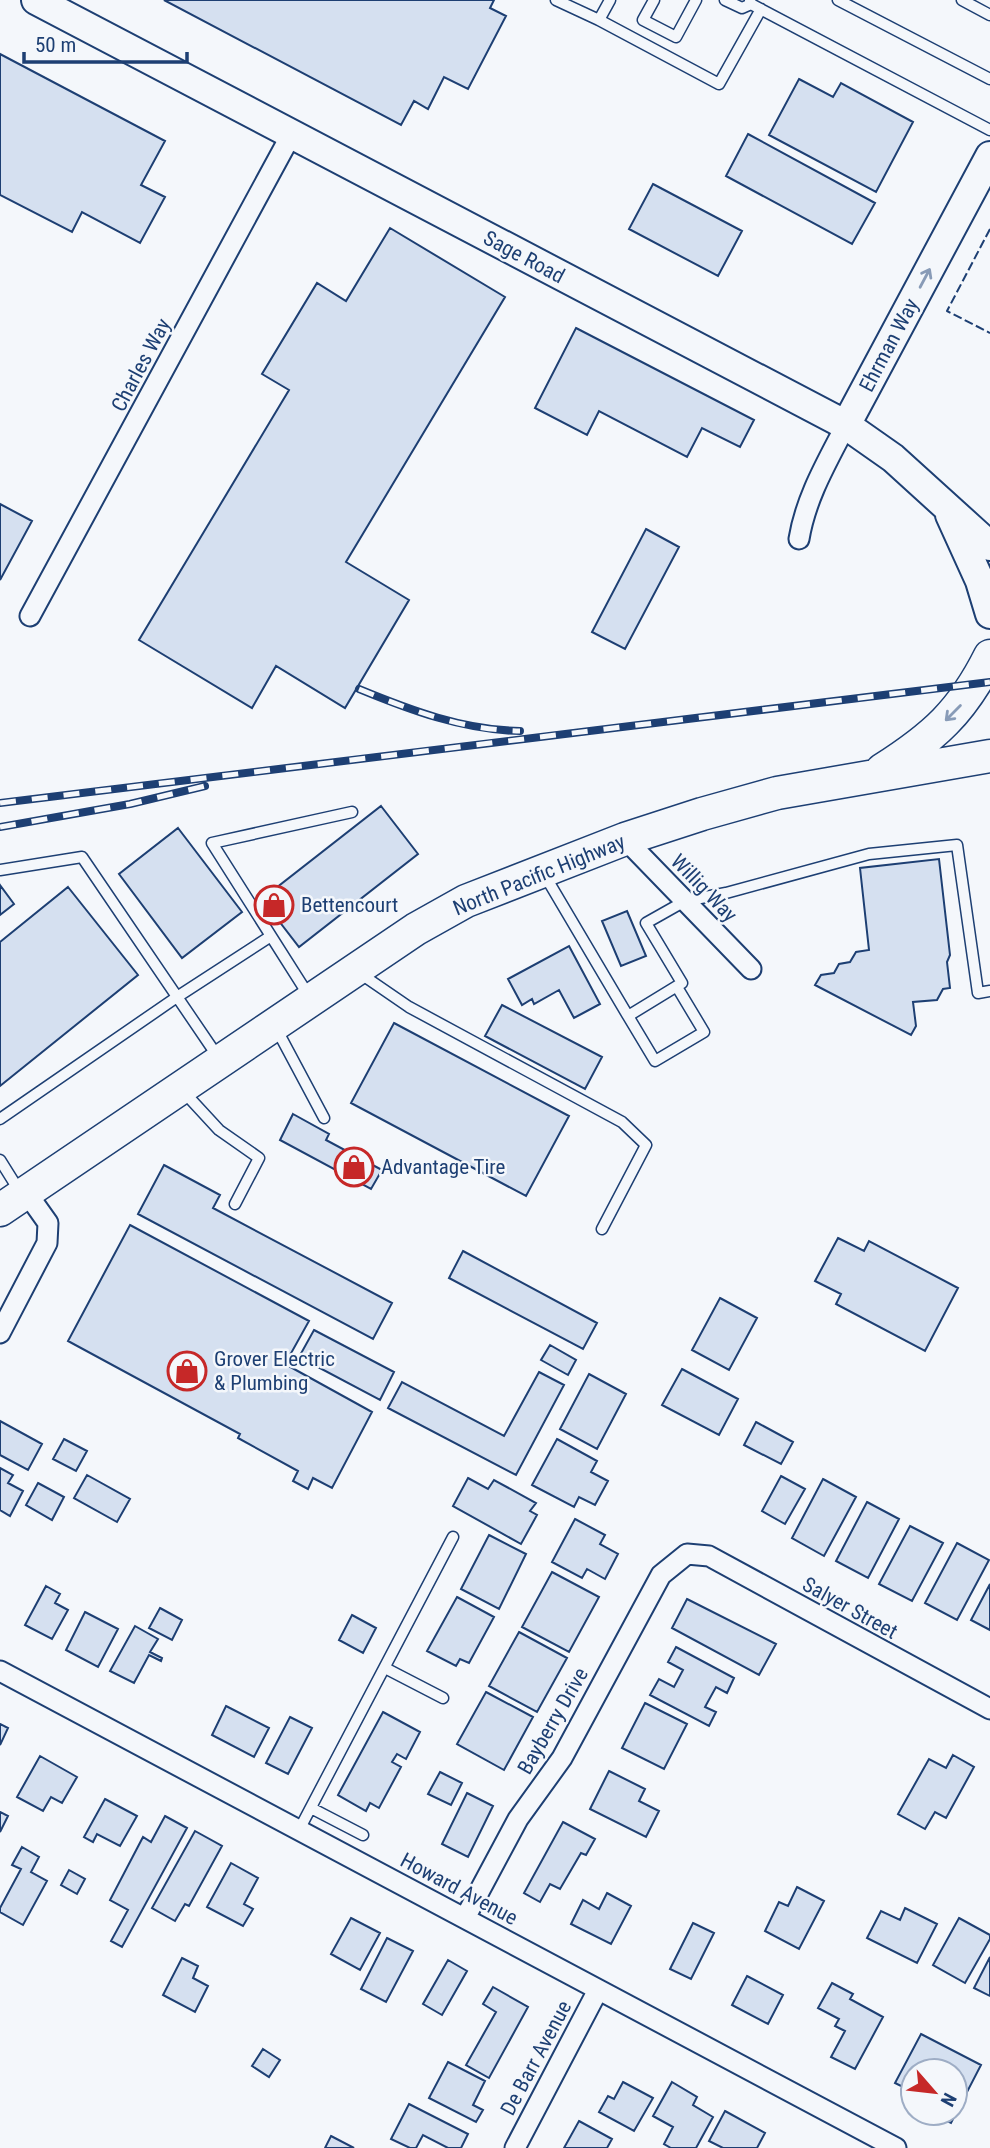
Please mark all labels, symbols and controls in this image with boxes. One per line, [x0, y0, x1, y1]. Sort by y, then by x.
scale bar [24, 21, 187, 65]
text: 50 m [35, 33, 76, 57]
street label: Sage Road [479, 226, 569, 288]
one-way arrow [918, 268, 932, 289]
street label: Ehrman Way [854, 294, 924, 396]
street label: Charles Way [106, 314, 176, 416]
one-way arrow [945, 705, 962, 722]
street label: North Pacific Highway [450, 829, 629, 920]
street label: Willig Way [666, 849, 742, 927]
shop icon: Bettencourt [253, 884, 295, 926]
place label: Bettencourt [301, 893, 398, 917]
shop icon: Advantage Tire [333, 1146, 375, 1188]
place label: Advantage Tire [381, 1155, 505, 1179]
place label: Grover Electric & Plumbing [214, 1347, 335, 1395]
shop icon: Grover Electric & Plumbing [166, 1350, 208, 1392]
street label: Salyer Street [798, 1572, 902, 1644]
street label: Bayberry Drive [513, 1663, 593, 1778]
street label: Howard Avenue [396, 1848, 522, 1930]
street label: De Barr Avenue [496, 1996, 576, 2119]
north arrow [899, 2057, 969, 2127]
text: N [936, 2089, 961, 2110]

